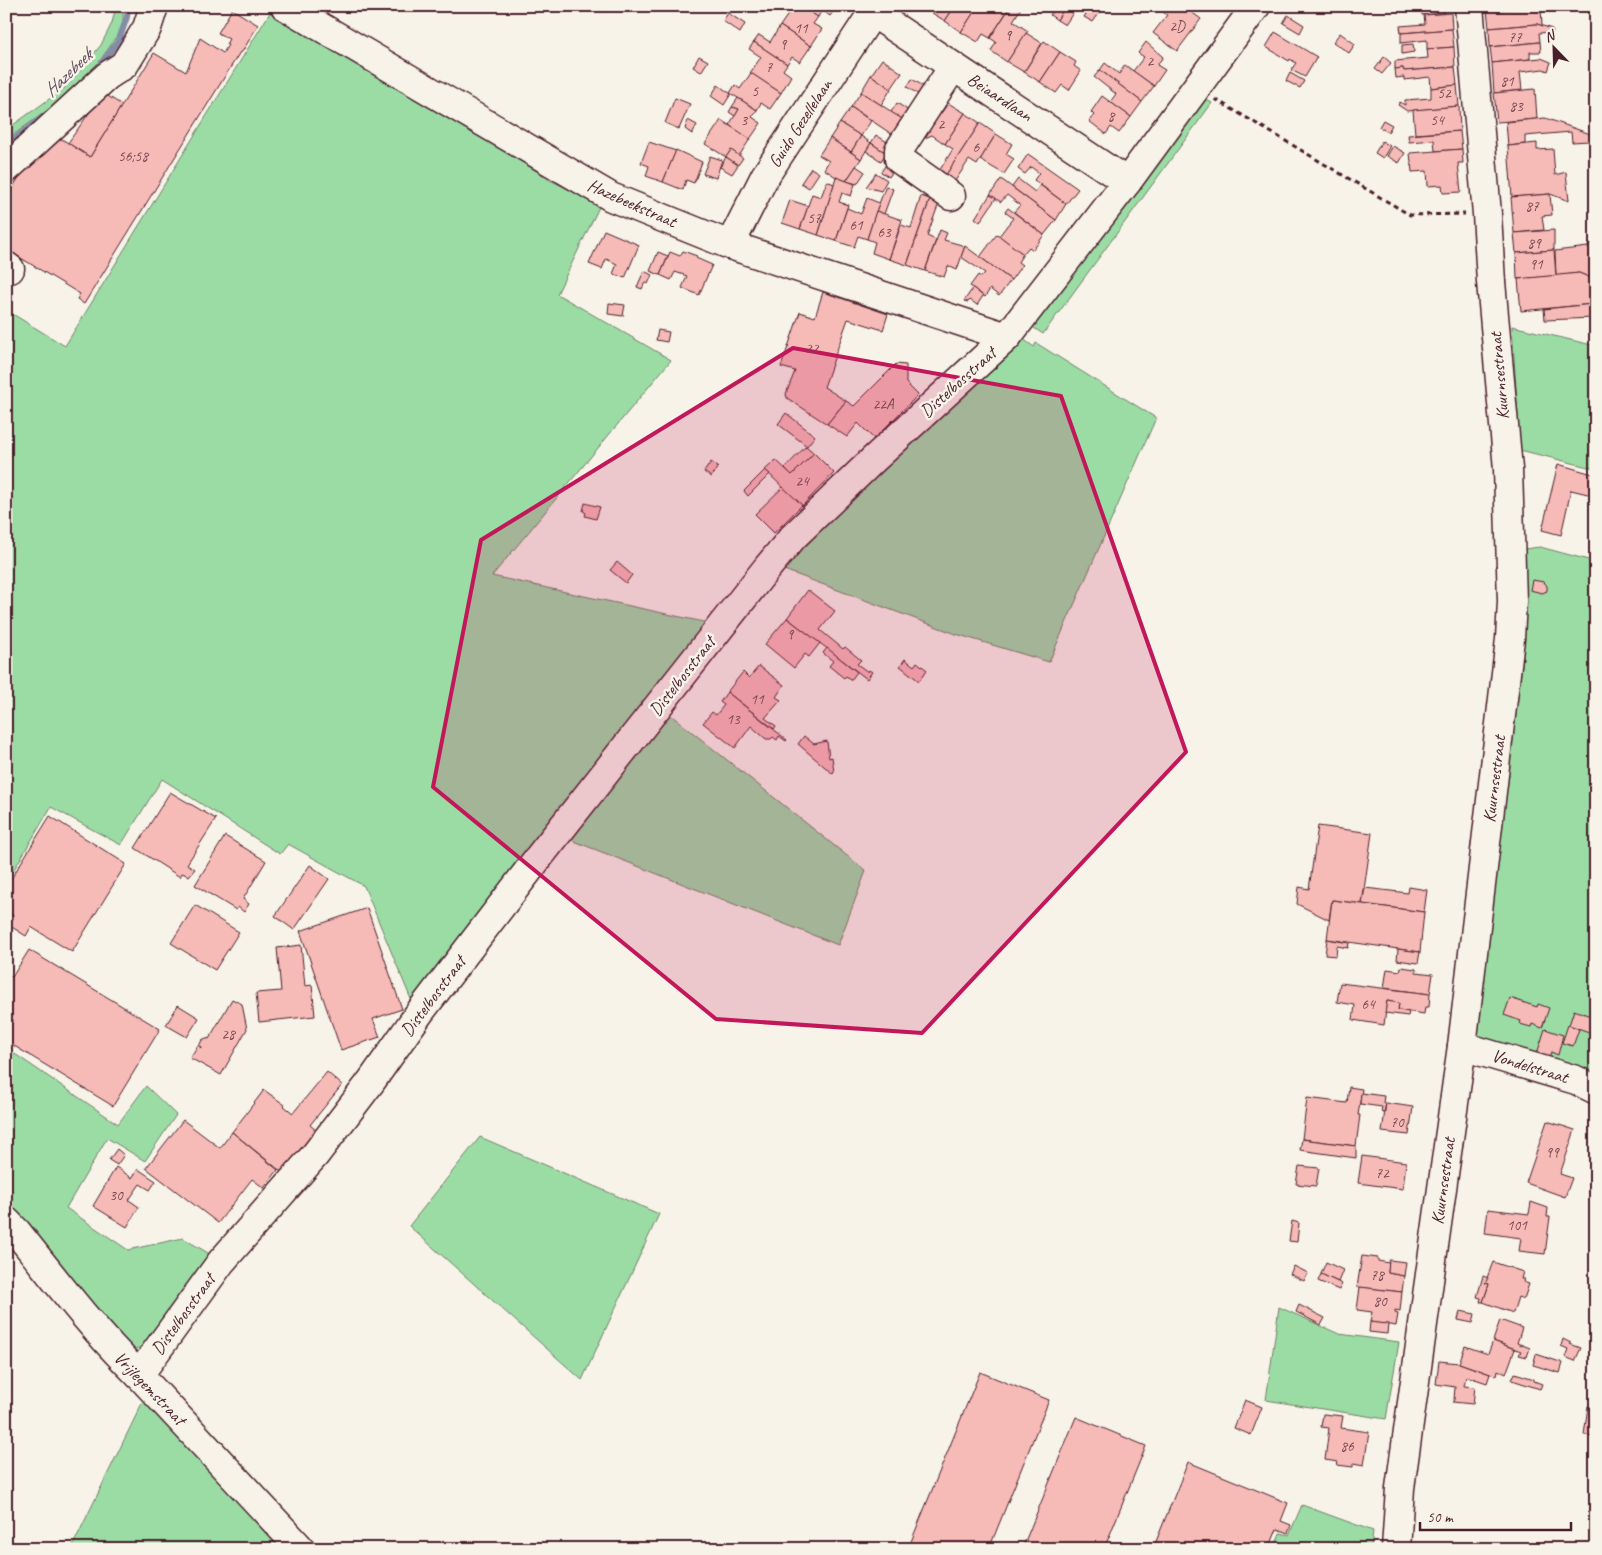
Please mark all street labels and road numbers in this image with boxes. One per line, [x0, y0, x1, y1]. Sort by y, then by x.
street label: Beiaardlaan [963, 68, 1037, 127]
street label: Guido Gezellelaan [763, 74, 837, 171]
street label: Hazebeekstraat [584, 174, 682, 233]
street label: Kuurnsestraat [1484, 329, 1514, 420]
street label: Distelbosstraat [915, 340, 1003, 422]
street label: Distelbosstraat [644, 629, 722, 720]
street label: Kuurnsestraat [1478, 732, 1510, 824]
street label: Distelbosstraat [396, 949, 472, 1041]
street label: Vondelstraat [1489, 1044, 1573, 1089]
street label: Kuurnsestraat [1426, 1134, 1460, 1226]
street label: Distelbosstraat [146, 1267, 222, 1359]
street label: Vrijlegemstraat [109, 1347, 193, 1432]

